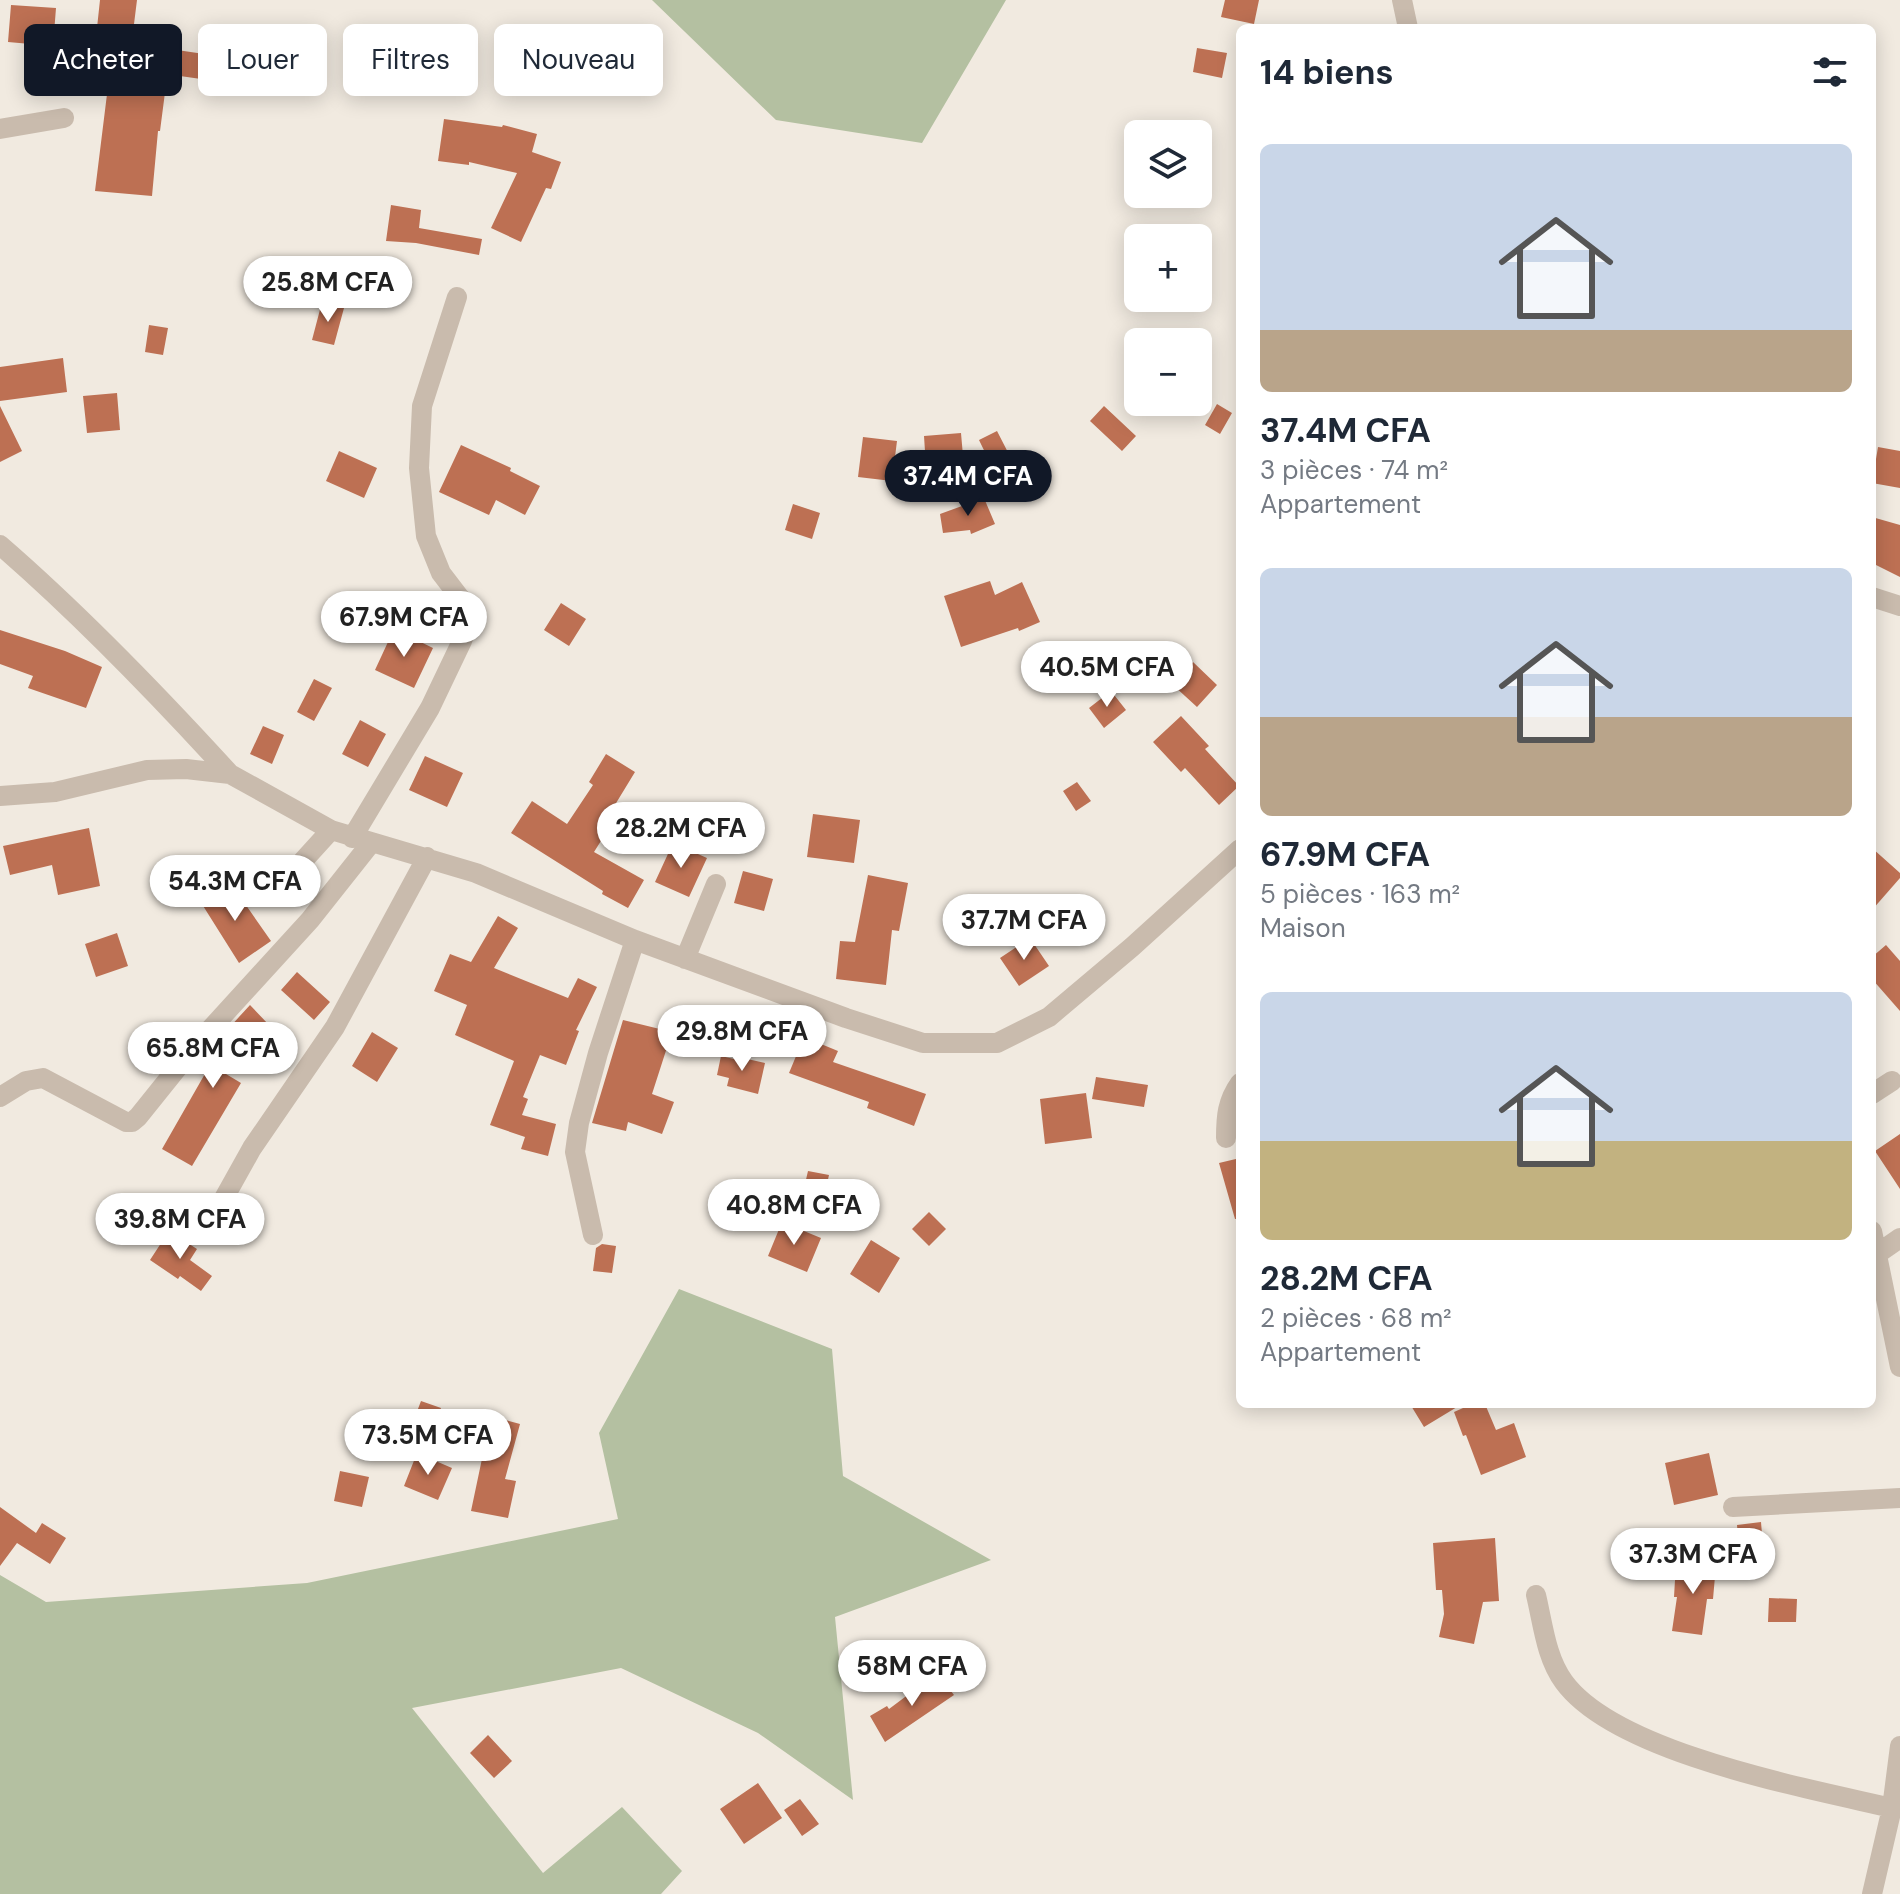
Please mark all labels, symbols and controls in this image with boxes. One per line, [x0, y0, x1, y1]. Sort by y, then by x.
chip: Acheter [24, 24, 182, 96]
chip: Louer [198, 24, 327, 96]
chip: Filtres [343, 24, 478, 96]
chip: Nouveau [494, 24, 663, 96]
text: 14 biens [1260, 50, 1394, 95]
icon: filters [1808, 50, 1852, 94]
map controls [1124, 120, 1212, 416]
button: layers [1124, 120, 1212, 208]
icon: home [1484, 196, 1628, 340]
button: + [1124, 224, 1212, 312]
pin: 25.8M CFA [236, 256, 420, 324]
text: 25.8M CFA [261, 265, 395, 299]
button: − [1124, 328, 1212, 416]
text: 37.4M CFA [1260, 408, 1431, 453]
pin: 37.4M CFA [876, 450, 1060, 518]
text: 3 pièces · 74 m² [1260, 453, 1448, 487]
text: 37.4M CFA [903, 459, 1033, 493]
text: Appartement [1260, 487, 1421, 521]
pin: 67.9M CFA [312, 591, 496, 659]
text: 67.9M CFA [339, 600, 469, 634]
icon: home [1484, 620, 1628, 764]
pin: 40.5M CFA [1015, 641, 1199, 709]
text: 40.5M CFA [1039, 650, 1175, 684]
pin: 28.2M CFA [589, 802, 773, 870]
text: 28.2M CFA [615, 811, 747, 845]
text: 67.9M CFA [1260, 832, 1430, 877]
pin: 54.3M CFA [143, 855, 327, 923]
text: 54.3M CFA [168, 864, 302, 898]
text: 5 pièces · 163 m² [1260, 877, 1460, 911]
pin: 37.7M CFA [932, 894, 1116, 962]
text: 37.7M CFA [961, 903, 1087, 937]
text: Maison [1260, 911, 1346, 945]
pin: 29.8M CFA [650, 1005, 834, 1073]
text: 29.8M CFA [676, 1014, 808, 1048]
pin: 65.8M CFA [121, 1022, 305, 1090]
text: 65.8M CFA [146, 1031, 280, 1065]
icon: home [1484, 1044, 1628, 1188]
pin: 40.8M CFA [702, 1179, 886, 1247]
text: 40.8M CFA [726, 1188, 862, 1222]
pin: 39.8M CFA [88, 1193, 272, 1261]
text: 39.8M CFA [113, 1202, 247, 1236]
text: 28.2M CFA [1260, 1256, 1433, 1301]
text: 2 pièces · 68 m² [1260, 1301, 1452, 1335]
text: Appartement [1260, 1335, 1421, 1369]
pin: 73.5M CFA [336, 1409, 520, 1477]
text: 73.5M CFA [362, 1418, 494, 1452]
pin: 37.3M CFA [1601, 1528, 1785, 1596]
text: 37.3M CFA [1628, 1537, 1758, 1571]
pin: 58M CFA [838, 1640, 986, 1708]
text: 58M CFA [856, 1649, 968, 1683]

